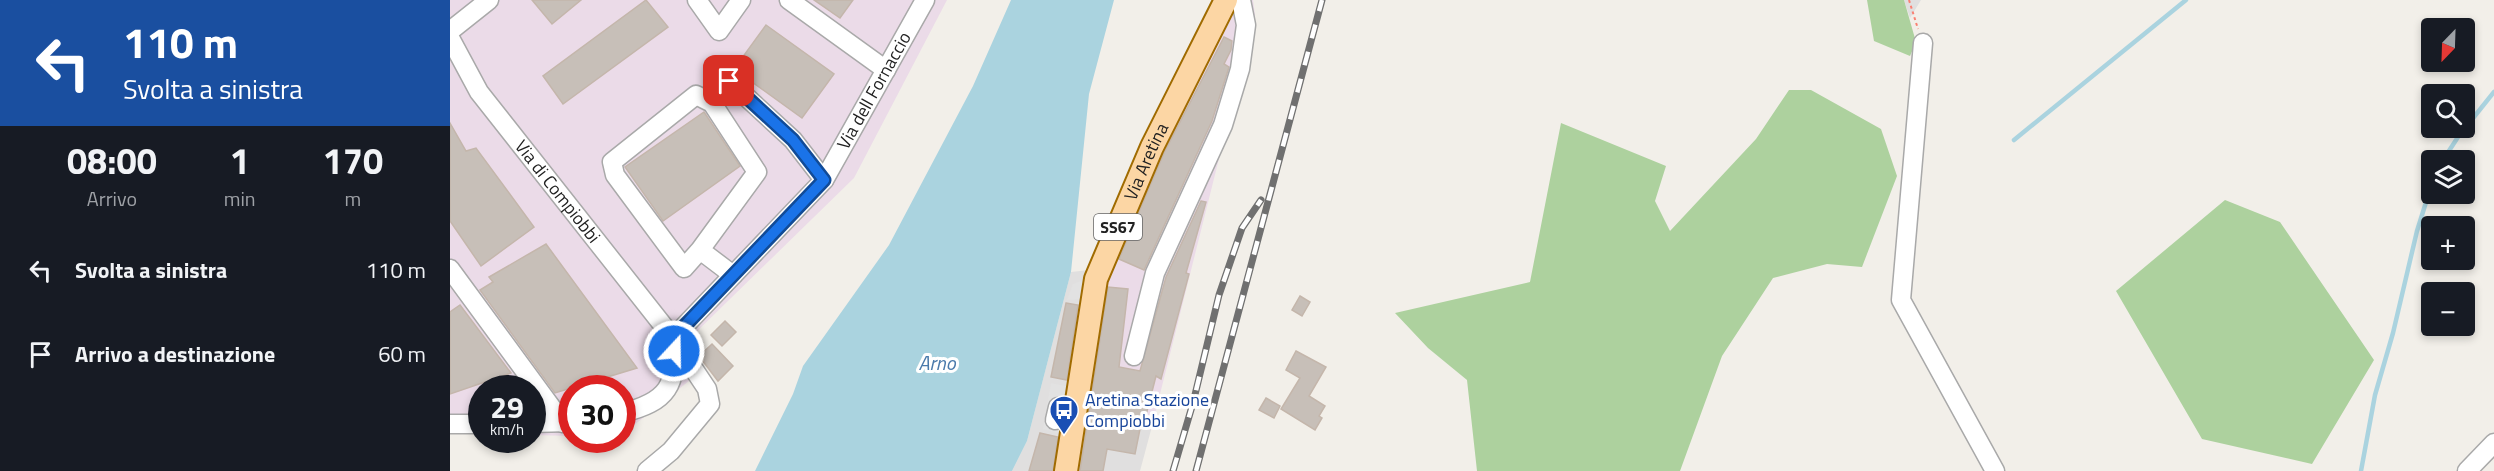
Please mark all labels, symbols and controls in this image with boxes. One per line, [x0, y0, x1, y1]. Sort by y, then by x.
text: 110 m [123, 10, 238, 74]
north arrow [2421, 18, 2475, 72]
map controls [2421, 18, 2475, 336]
icon: left [24, 24, 102, 102]
street label: Via dell Fornaccio [830, 27, 918, 154]
pin [703, 55, 754, 106]
icon: arrive [712, 64, 745, 97]
text: Svolta a sinistra [123, 68, 303, 109]
button: search [2421, 84, 2475, 138]
street label: Via Aretina [1117, 118, 1175, 204]
text: 08:00 [67, 133, 157, 188]
text: 1 [230, 133, 250, 188]
text: 170 [323, 133, 383, 188]
street label: Via di Compiobbi [509, 134, 607, 249]
button: layers [2421, 150, 2475, 204]
text: Arrivo [87, 183, 137, 214]
text: min [224, 183, 256, 214]
text: m [344, 183, 361, 214]
road number: SS67 [1094, 214, 1142, 240]
button: + [2421, 216, 2475, 270]
text: Svolta a sinistra [75, 253, 227, 287]
text: 110 m [366, 253, 426, 287]
icon: left [24, 254, 57, 287]
button: − [2421, 282, 2475, 336]
position arrow [642, 319, 706, 383]
text: Arrivo a destinazione [75, 337, 275, 371]
text: 60 m [378, 337, 426, 371]
icon: arrive [24, 338, 57, 371]
water label: Arno [918, 347, 957, 378]
speed limit sign: 30 [558, 375, 636, 453]
text: 29 [490, 384, 524, 430]
place label: Aretina Stazione Compiobbi [1085, 386, 1209, 434]
bus stop icon: Aretina Stazione Compiobbi [1048, 394, 1080, 436]
text: km/h [490, 418, 524, 441]

